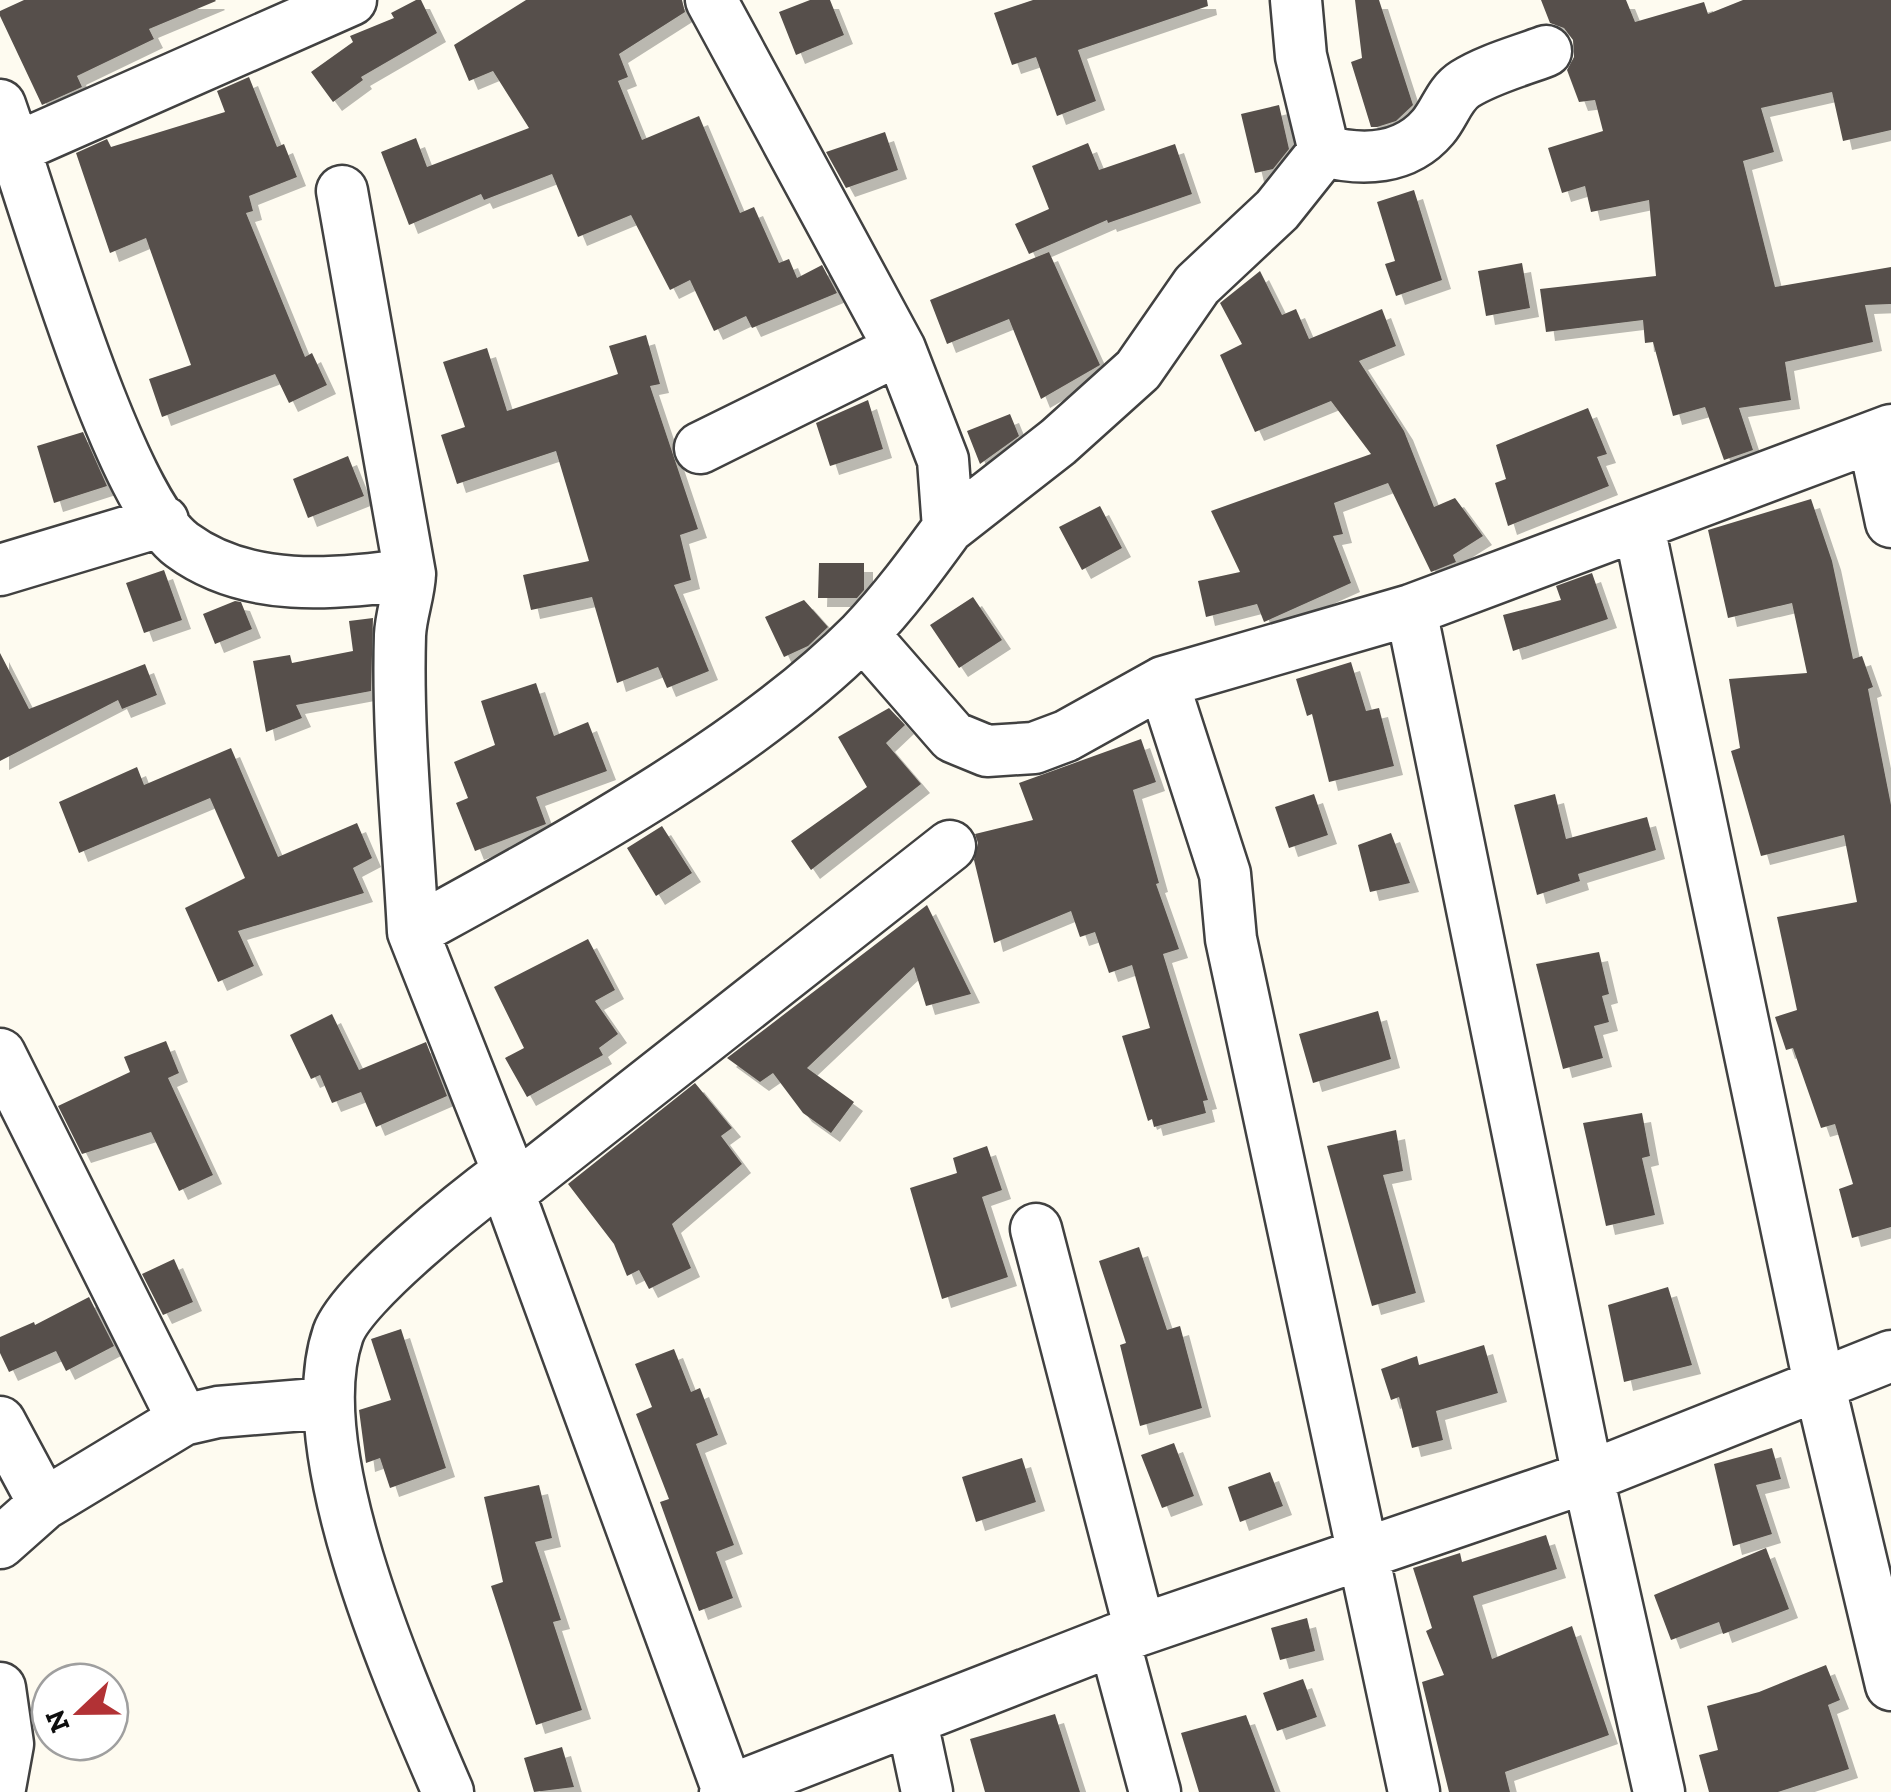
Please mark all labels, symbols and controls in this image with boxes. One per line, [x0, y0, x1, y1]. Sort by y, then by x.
north arrow [30, 1662, 130, 1762]
text: N [38, 1705, 77, 1737]

